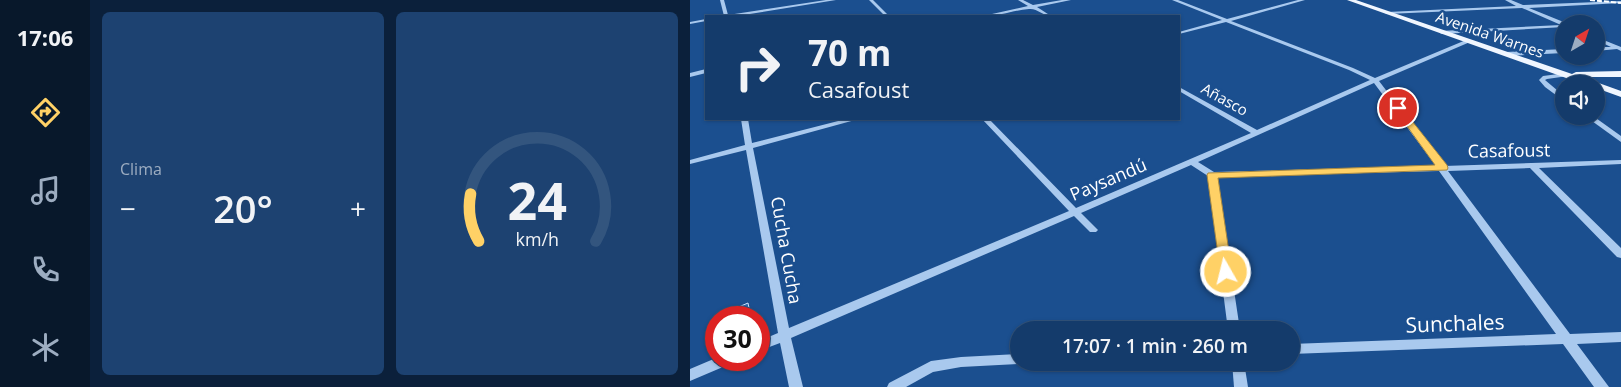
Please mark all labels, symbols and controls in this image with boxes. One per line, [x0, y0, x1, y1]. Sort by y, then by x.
street label: Avenida Warnes [1433, 6, 1547, 62]
north arrow [1555, 15, 1605, 65]
map controls [1555, 15, 1605, 125]
text: 17:06 [17, 22, 73, 52]
text: 70 m [808, 29, 891, 76]
icon: right [725, 35, 790, 100]
text: Casafoust [808, 74, 909, 104]
button: sound [1555, 75, 1605, 125]
street label: Añasco [1198, 78, 1252, 120]
pin [1377, 87, 1419, 129]
icon: arrive [1384, 94, 1412, 122]
icon: directions [28, 95, 63, 130]
street label: Casafoust [1467, 137, 1551, 163]
street label: Paysandú [1066, 152, 1150, 206]
text: Clima [120, 158, 162, 180]
text: 24 [507, 164, 567, 235]
icon: music [28, 173, 63, 208]
text: 20° [213, 182, 273, 234]
text: − [120, 189, 136, 227]
text: + [350, 189, 366, 227]
street label: Cucha Cucha [766, 194, 808, 306]
text: km/h [515, 227, 559, 251]
position arrow [1199, 245, 1251, 297]
icon: phone [28, 252, 63, 287]
speed limit sign: 30 [705, 306, 770, 371]
street label: Sunchales [1405, 307, 1505, 339]
icon: climate [28, 330, 63, 365]
text: 17:07 · 1 min · 260 m [1062, 333, 1248, 359]

